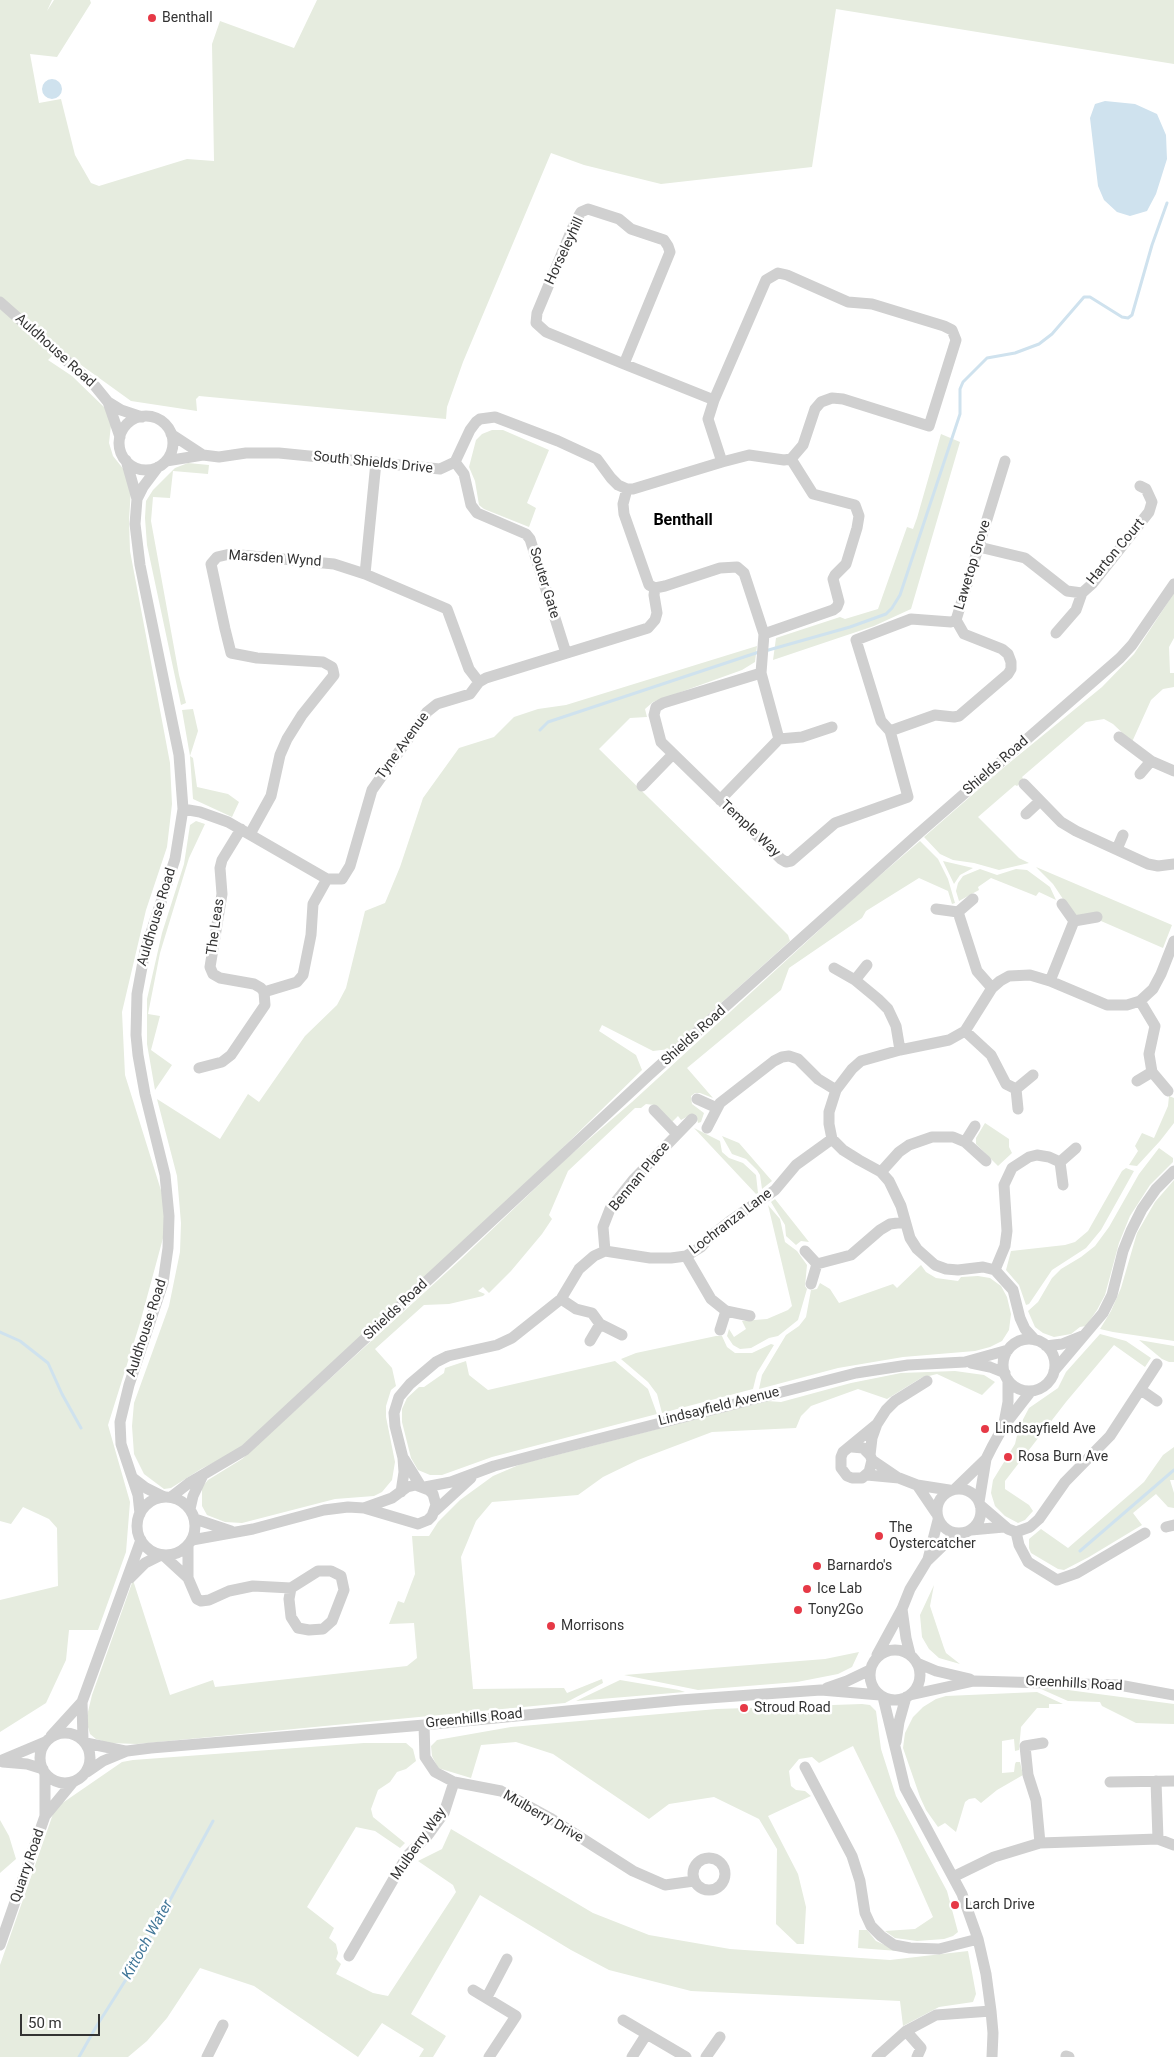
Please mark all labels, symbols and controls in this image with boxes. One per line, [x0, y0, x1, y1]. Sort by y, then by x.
place label: Benthall [162, 10, 213, 26]
marker: Benthall [146, 12, 158, 24]
street label: Horseleyhill [542, 215, 588, 287]
street label: Auldhouse Road [12, 311, 98, 391]
street label: South Shields Drive [312, 448, 434, 478]
district label: Benthall [653, 511, 713, 531]
street label: Harton Court [1084, 516, 1148, 588]
street label: Lawetop Grove [951, 518, 995, 612]
street label: Souter Gate [525, 545, 563, 621]
street label: Marsden Wynd [228, 547, 322, 571]
street label: Tyne Avenue [373, 709, 433, 783]
street label: Shields Road [960, 733, 1032, 799]
street label: Temple Way [717, 797, 783, 861]
street label: Auldhouse Road [134, 866, 180, 968]
street label: The Leas [204, 898, 228, 956]
street label: Shields Road [658, 1003, 730, 1069]
street label: Bennan Place [606, 1139, 674, 1215]
street label: Lochranza Lane [687, 1186, 775, 1258]
street label: Shields Road [361, 1276, 431, 1344]
street label: Auldhouse Road [123, 1277, 171, 1379]
street label: Lindsayfield Avenue [657, 1384, 781, 1430]
place label: Lindsayfield Ave [995, 1421, 1096, 1437]
marker: Lindsayfield Ave [979, 1423, 991, 1435]
place label: Rosa Burn Ave [1018, 1449, 1108, 1465]
marker: Rosa Burn Ave [1002, 1451, 1014, 1463]
place label: The Oystercatcher [889, 1520, 976, 1552]
marker: The Oystercatcher [873, 1530, 885, 1542]
place label: Barnardo's [827, 1558, 892, 1574]
marker: Barnardo's [811, 1560, 823, 1572]
place label: Ice Lab [817, 1581, 862, 1597]
marker: Ice Lab [801, 1583, 813, 1595]
place label: Tony2Go [808, 1602, 863, 1618]
marker: Tony2Go [792, 1604, 804, 1616]
place label: Morrisons [561, 1618, 624, 1634]
marker: Morrisons [545, 1620, 557, 1632]
street label: Greenhills Road [1025, 1673, 1123, 1695]
place label: Stroud Road [754, 1700, 831, 1716]
marker: Stroud Road [738, 1702, 750, 1714]
street label: Greenhills Road [425, 1706, 523, 1732]
street label: Mulberry Drive [500, 1787, 586, 1847]
street label: Mulberry Way [388, 1805, 450, 1883]
street label: Quarry Road [8, 1827, 48, 1905]
water label: Kittoch Water [119, 1897, 177, 1983]
place label: Larch Drive [965, 1897, 1035, 1913]
marker: Larch Drive [949, 1899, 961, 1911]
scale bar [22, 2004, 102, 2036]
text: 50 m [28, 2014, 62, 2032]

